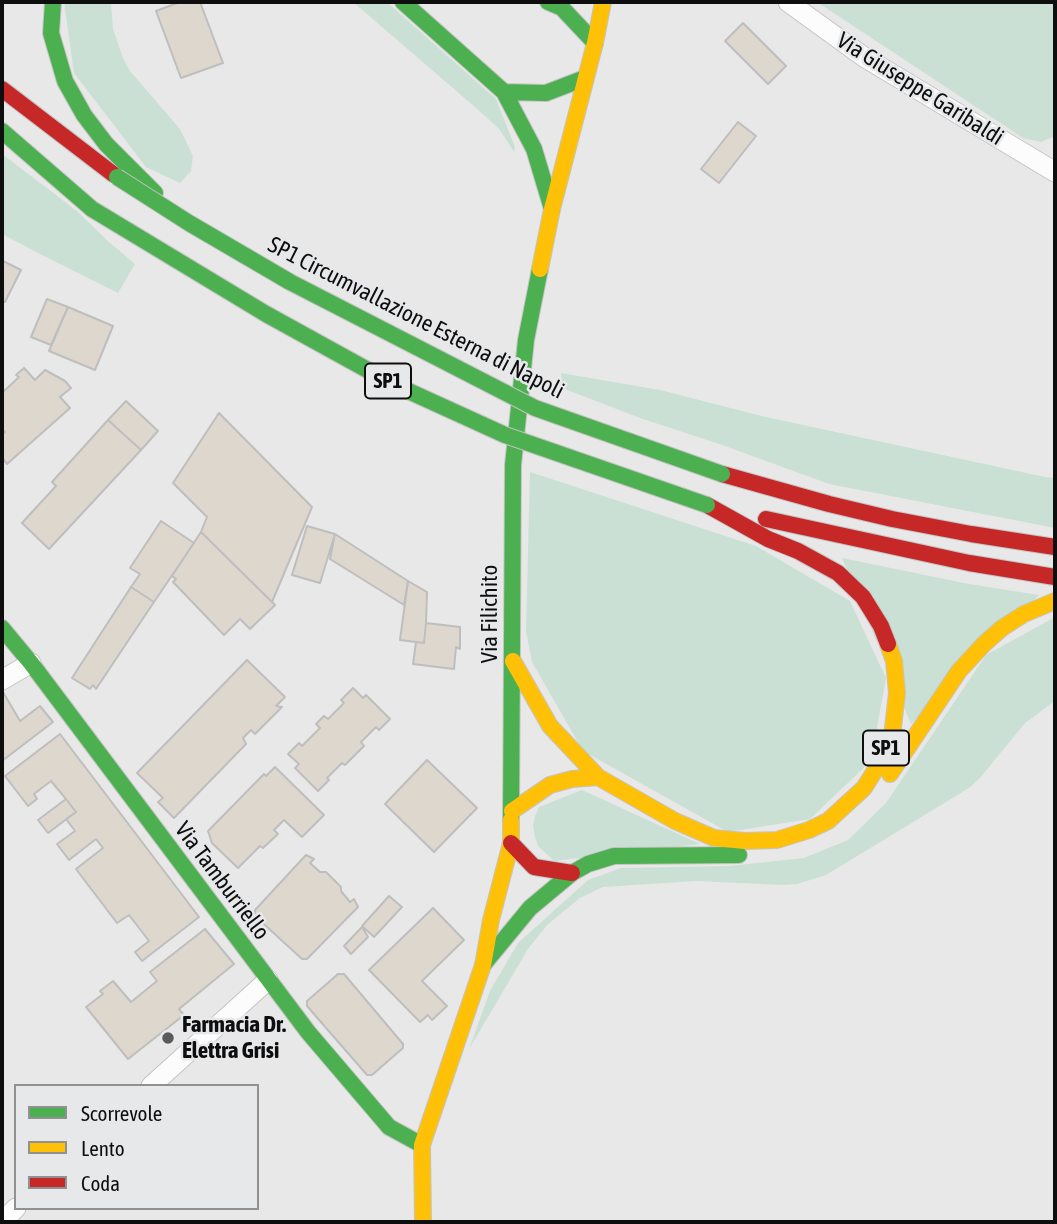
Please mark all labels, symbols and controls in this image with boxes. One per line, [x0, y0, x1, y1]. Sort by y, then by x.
street label: Via Giuseppe Garibaldi [831, 27, 1009, 151]
street label: SP1 Circumvallazione Esterna di Napoli [263, 231, 569, 405]
road number: SP1 [365, 364, 411, 398]
street label: Via Filichito [476, 565, 504, 663]
road number: SP1 [863, 730, 909, 766]
street label: Via Tamburriello [169, 817, 275, 945]
place label: Farmacia Dr. Elettra Grisi [182, 1011, 286, 1065]
marker: Farmacia Dr. Elettra Grisi [160, 1030, 176, 1046]
legend [14, 1084, 259, 1210]
text: Scorrevole [81, 1101, 162, 1125]
text: Lento [81, 1136, 125, 1160]
text: Coda [81, 1171, 120, 1195]

